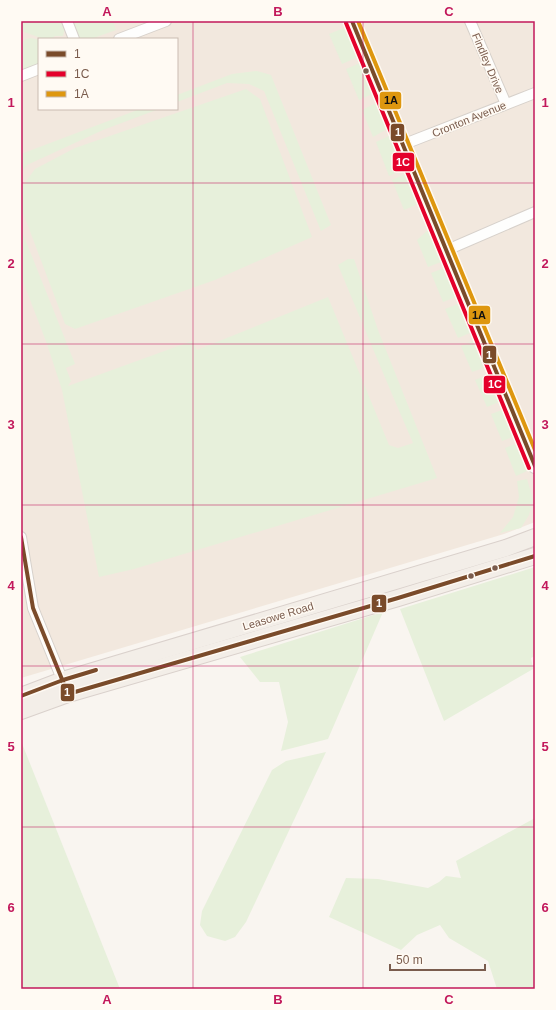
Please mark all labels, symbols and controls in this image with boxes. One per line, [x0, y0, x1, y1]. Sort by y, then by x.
text: A [102, 4, 112, 19]
text: B [273, 4, 283, 19]
text: C [444, 4, 454, 19]
street label: Findley Drive [470, 31, 506, 95]
legend [38, 38, 178, 110]
text: 1 [74, 47, 81, 61]
unlabelled marker [361, 66, 371, 76]
text: 1C [74, 67, 90, 81]
text: 1A [74, 87, 89, 101]
line badge: 1A [379, 91, 402, 110]
text: 1A [384, 94, 398, 106]
text: 1 [7, 95, 15, 110]
text: 1 [541, 95, 549, 110]
street label: Cronton Avenue [430, 99, 508, 139]
line badge: 1 [390, 123, 405, 142]
text: 1 [395, 126, 401, 138]
line badge: 1C [392, 152, 415, 172]
text: 1C [396, 156, 410, 168]
text: 2 [7, 256, 15, 271]
text: 2 [541, 256, 549, 271]
line badge: 1A [468, 305, 491, 325]
text: 1A [472, 309, 486, 321]
line badge: 1 [482, 345, 497, 364]
text: 1 [486, 349, 492, 361]
line badge: 1C [483, 375, 506, 394]
text: 1C [488, 378, 502, 390]
text: 3 [7, 417, 15, 432]
text: 3 [541, 417, 549, 432]
unlabelled marker [490, 563, 500, 573]
unlabelled marker [466, 571, 476, 581]
text: 4 [7, 578, 15, 593]
text: 4 [541, 578, 549, 593]
line badge: 1 [371, 594, 387, 613]
text: 1 [376, 597, 382, 609]
street label: Leasowe Road [241, 600, 315, 632]
line badge: 1 [60, 683, 75, 702]
text: 1 [64, 686, 70, 698]
text: 5 [7, 739, 15, 754]
text: 5 [541, 739, 549, 754]
text: 6 [7, 900, 15, 915]
text: 6 [541, 900, 549, 915]
scale bar [390, 946, 485, 972]
text: 50 m [396, 953, 423, 967]
text: A [102, 992, 112, 1007]
text: B [273, 992, 283, 1007]
text: C [444, 992, 454, 1007]

